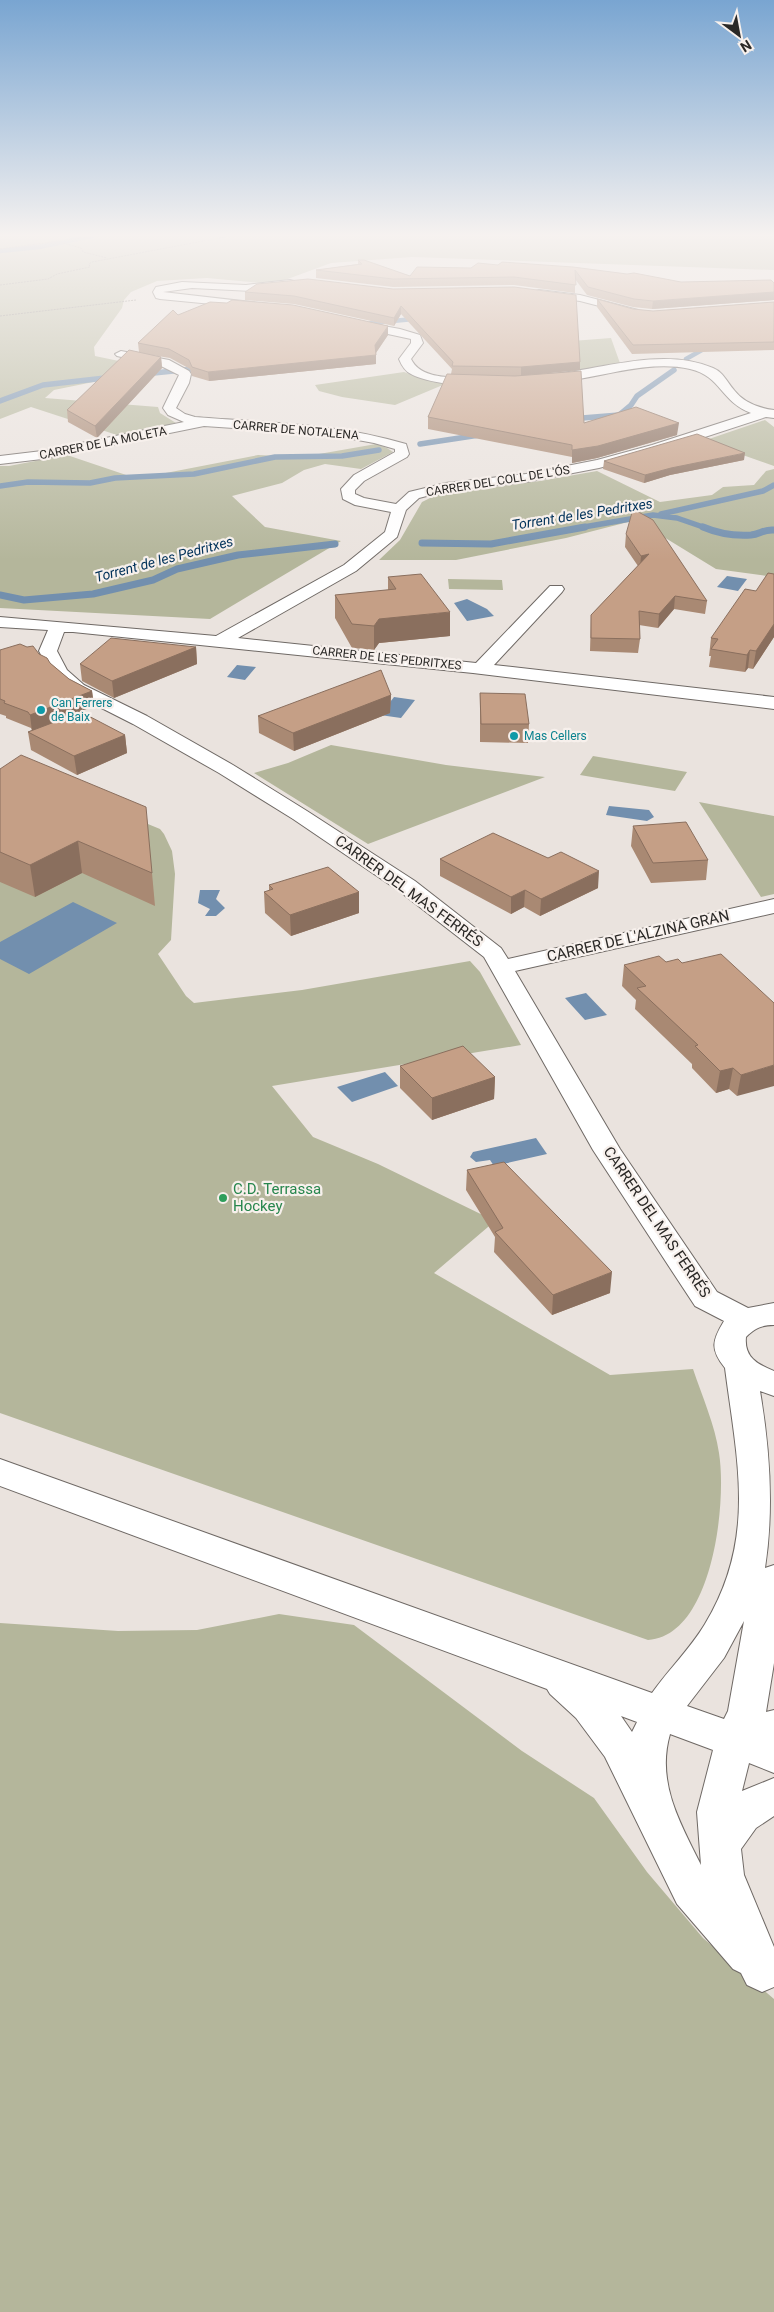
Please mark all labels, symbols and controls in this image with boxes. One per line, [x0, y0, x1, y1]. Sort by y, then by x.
north arrow [714, 10, 764, 60]
text: N [737, 37, 754, 55]
street label: CARRER DE NOTALENA [232, 418, 360, 442]
street label: CARRER DE LA MOLETA [38, 424, 168, 462]
street label: CARRER DEL COLL DE L'ÓS [425, 462, 571, 499]
water label: Torrent de les Pedritxes [510, 495, 654, 533]
water label: Torrent de les Pedritxes [93, 533, 235, 585]
street label: CARRER DE LES PEDRITXES [312, 643, 462, 673]
place label: Can Ferrers de Baix [51, 696, 112, 724]
marker: Can Ferrers de Baix [35, 704, 47, 716]
place label: Mas Cellers [524, 729, 587, 743]
marker: Mas Cellers [508, 730, 520, 742]
street label: CARRER DEL MAS FERRÉS [332, 831, 486, 951]
street label: CARRER DE L'ALZINA GRAN [545, 906, 731, 966]
street label: CARRER DEL MAS FERRÉS [600, 1143, 714, 1301]
place label: C.D. Terrassa Hockey [233, 1180, 321, 1215]
marker: C.D. Terrassa Hockey [217, 1192, 229, 1204]

